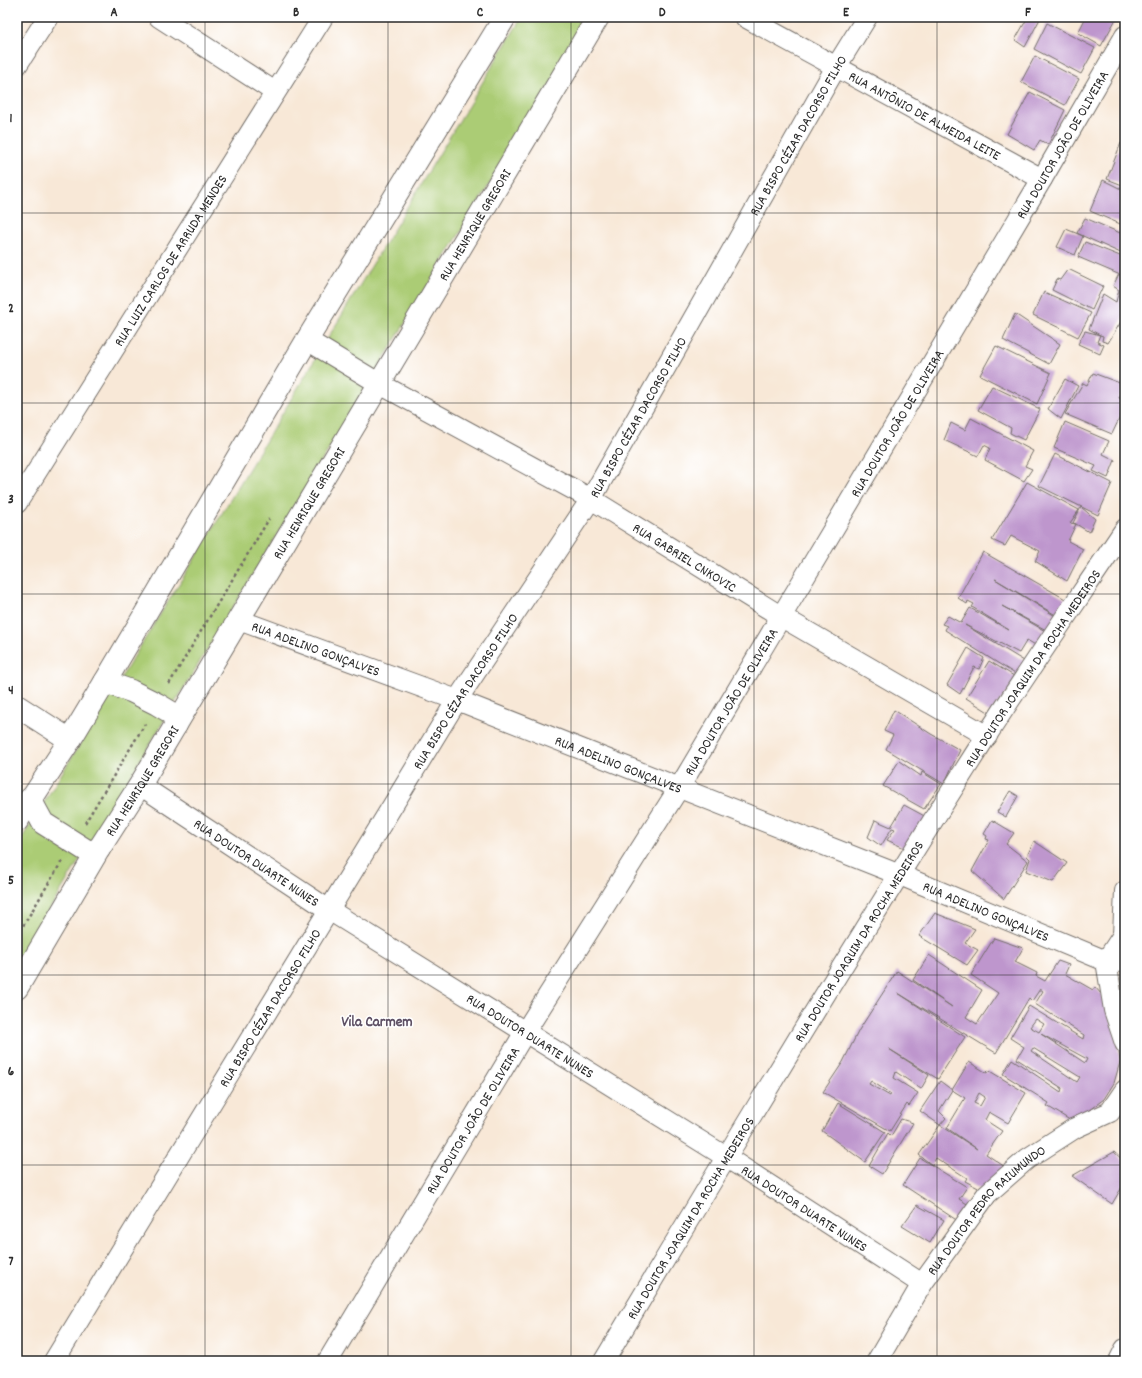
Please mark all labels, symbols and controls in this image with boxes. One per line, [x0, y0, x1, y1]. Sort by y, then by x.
text: A [110, 4, 118, 23]
text: B [293, 4, 299, 23]
text: C [477, 4, 484, 23]
text: D [659, 4, 666, 23]
text: E [843, 4, 850, 23]
text: F [1025, 4, 1031, 23]
street label: RUA BISPO CÉZAR DACORSO FILHO [745, 52, 853, 220]
street label: RUA ANTÔNIO DE ALMEIDA LEITE [844, 67, 1004, 167]
street label: RUA DOUTOR JOÃO DE OLIVEIRA [1012, 67, 1115, 223]
text: 1 [10, 110, 13, 129]
street label: RUA HENRIQUE GREGORI [435, 165, 517, 285]
street label: RUA LUIZ CARLOS DE ARRUDA MENDES [110, 171, 233, 351]
text: 2 [8, 300, 14, 319]
street label: RUA BISPO CÉZAR DACORSO FILHO [586, 334, 693, 502]
street label: RUA DOUTOR JOÃO DE OLIVEIRA [847, 346, 950, 502]
street label: RUA HENRIQUE GREGORI [269, 444, 352, 564]
text: 3 [8, 491, 14, 510]
street label: RUA GABRIEL CNKOVIC [628, 519, 740, 598]
street label: RUA DOUTOR JOAQUIM DA ROCHA MEDEIROS [961, 566, 1107, 771]
street label: RUA BISPO CÉZAR DACORSO FILHO [409, 610, 524, 774]
street label: RUA ADELINO GONÇALVES [248, 617, 382, 683]
street label: RUA DOUTOR JOÃO DE OLIVEIRA [681, 624, 784, 780]
text: 4 [8, 682, 14, 701]
street label: RUA HENRIQUE GREGORI [101, 722, 186, 841]
street label: RUA ADELINO GONÇALVES [551, 732, 684, 800]
street label: RUA DOUTOR DUARTE NUNES [189, 815, 322, 913]
street label: RUA DOUTOR JOAQUIM DA ROCHA MEDEIROS [790, 838, 930, 1047]
text: 5 [8, 872, 14, 891]
street label: RUA ADELINO GONÇALVES [919, 878, 1052, 948]
street label: RUA BISPO CÉZAR DACORSO FILHO [215, 926, 327, 1092]
street label: RUA DOUTOR DUARTE NUNES [462, 990, 597, 1084]
district label: Vila Carmem [341, 1012, 413, 1034]
street label: RUA DOUTOR JOÃO DE OLIVEIRA [422, 1043, 526, 1198]
text: 6 [8, 1063, 15, 1082]
street label: RUA DOUTOR JOAQUIM DA ROCHA MEDEIROS [623, 1114, 760, 1324]
street label: RUA DOUTOR PEDRO RAIUMUNDO [923, 1141, 1050, 1280]
street label: RUA DOUTOR DUARTE NUNES [737, 1161, 871, 1258]
text: 7 [9, 1253, 14, 1272]

